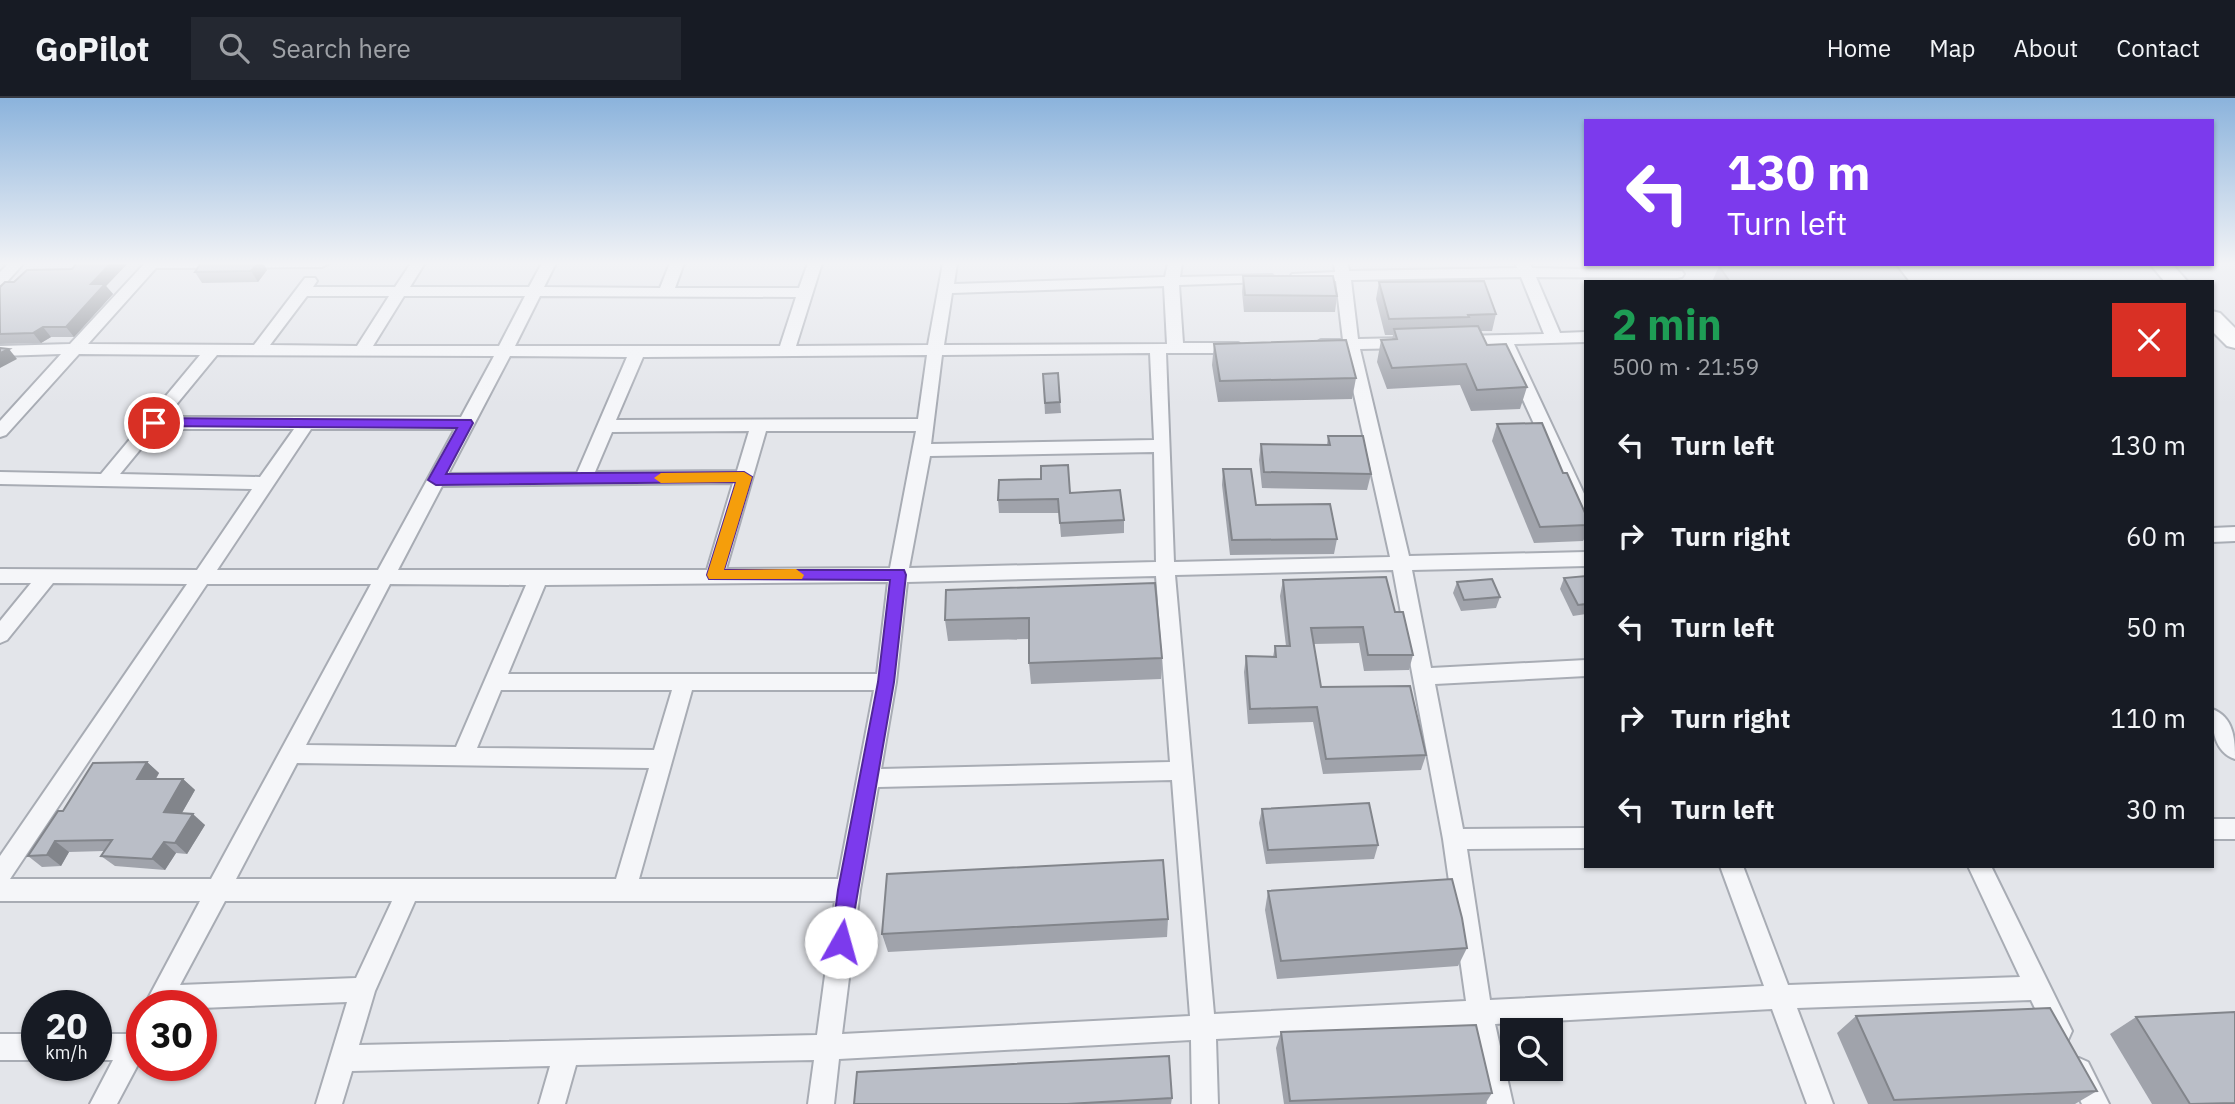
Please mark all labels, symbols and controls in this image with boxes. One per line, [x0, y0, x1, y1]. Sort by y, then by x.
search box [191, 17, 681, 80]
text: GoPilot [35, 27, 149, 70]
icon: search [215, 29, 253, 67]
text: Search here [271, 31, 411, 65]
text: Home [1827, 32, 1891, 64]
text: Map [1929, 32, 1975, 64]
text: About [2013, 32, 2078, 64]
text: Contact [2116, 32, 2200, 64]
text: 130 m [1727, 140, 1871, 203]
icon: left [1612, 147, 1703, 238]
text: Turn left [1727, 202, 1847, 244]
text: 2 min [1612, 297, 1722, 352]
button: close [2112, 303, 2186, 377]
text: 500 m · 21:59 [1612, 351, 1759, 381]
pin [124, 393, 184, 453]
icon: arrive [135, 404, 173, 442]
icon: left [1612, 426, 1650, 464]
text: Turn left [1671, 428, 1774, 462]
text: 130 m [2110, 428, 2186, 462]
icon: right [1612, 517, 1650, 555]
text: Turn right [1671, 519, 1790, 553]
text: 60 m [2126, 519, 2186, 553]
icon: left [1612, 608, 1650, 646]
text: Turn left [1671, 610, 1774, 644]
text: 50 m [2126, 610, 2186, 644]
icon: right [1612, 699, 1650, 737]
text: Turn right [1671, 701, 1790, 735]
text: 110 m [2110, 701, 2186, 735]
icon: left [1612, 790, 1650, 828]
text: Turn left [1671, 792, 1774, 826]
text: 30 m [2126, 792, 2186, 826]
position arrow [804, 905, 878, 979]
speed limit sign: 30 [126, 990, 217, 1081]
text: 20 [45, 1003, 88, 1049]
map controls [1500, 1018, 1563, 1081]
button: search [1500, 1018, 1563, 1081]
text: km/h [45, 1041, 88, 1064]

